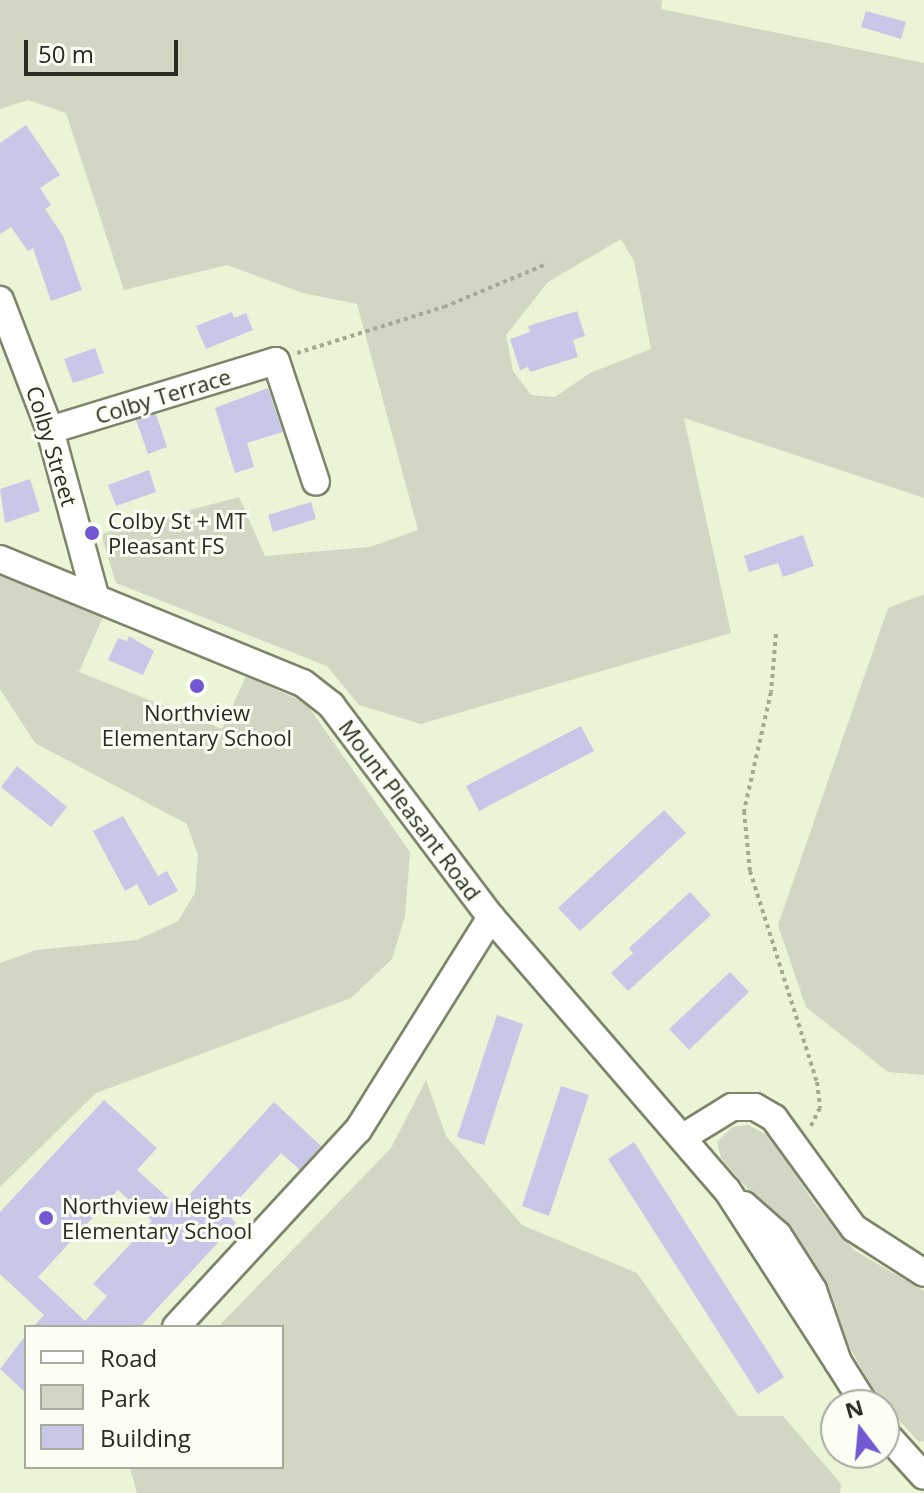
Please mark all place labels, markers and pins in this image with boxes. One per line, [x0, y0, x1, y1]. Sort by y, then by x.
place label: Colby St + MT Pleasant FS [108, 507, 247, 558]
marker: Colby St + MT Pleasant FS [83, 524, 101, 542]
marker: Northview Elementary School [188, 677, 206, 695]
place label: Northview Elementary School [102, 699, 292, 750]
place label: Northview Heights Elementary School [62, 1192, 252, 1244]
marker: Northview Heights Elementary School [37, 1209, 55, 1227]

